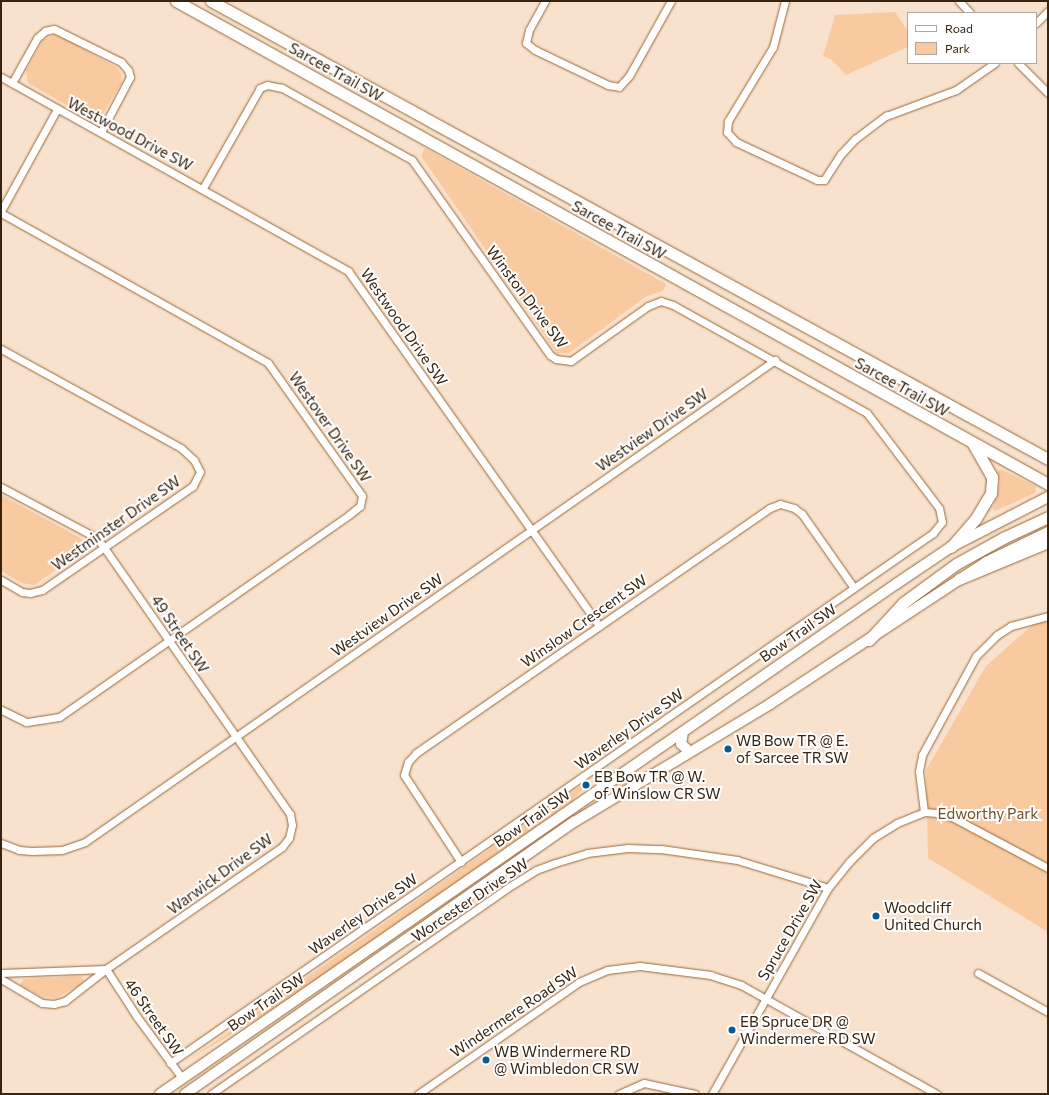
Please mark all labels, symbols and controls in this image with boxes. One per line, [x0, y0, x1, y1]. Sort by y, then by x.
legend [907, 12, 1037, 64]
text: Road [945, 21, 973, 35]
street label: Sarcee Trail SW [286, 39, 386, 105]
text: Park [945, 41, 970, 55]
street label: Westwood Drive SW [64, 93, 196, 175]
street label: Sarcee Trail SW [569, 197, 669, 263]
street label: Winston Drive SW [483, 242, 571, 352]
street label: Westwood Drive SW [357, 265, 451, 389]
street label: Sarcee Trail SW [852, 354, 952, 420]
street label: Westover Drive SW [285, 368, 375, 486]
street label: Westview Drive SW [593, 385, 711, 475]
street label: Westminster Drive SW [48, 472, 184, 574]
street label: Westview Drive SW [328, 570, 446, 660]
street label: Winslow Crescent SW [518, 571, 650, 671]
street label: 49 Street SW [147, 592, 213, 676]
street label: Bow Trail SW [756, 600, 840, 666]
street label: Waverley Drive SW [571, 685, 687, 773]
place label: WB Bow TR @ E. of Sarcee TR SW [736, 731, 848, 766]
marker: WB Bow TR @ E. of Sarcee TR SW [723, 744, 733, 754]
place label: EB Bow TR @ W. of Winslow CR SW [594, 767, 721, 802]
marker: EB Bow TR @ W. of Winslow CR SW [581, 780, 591, 790]
street label: Bow Trail SW [490, 785, 574, 851]
park label: Edworthy Park [938, 805, 1038, 823]
street label: Warwick Drive SW [164, 830, 276, 918]
street label: Worcester Drive SW [408, 854, 532, 946]
street label: Waverley Drive SW [305, 870, 421, 958]
street label: Spruce Drive SW [754, 877, 826, 983]
place label: Woodcliff United Church [884, 898, 982, 933]
marker: Woodcliff United Church [871, 911, 881, 921]
street label: Windermere Road SW [447, 963, 581, 1061]
street label: Bow Trail SW [224, 969, 308, 1035]
street label: 46 Street SW [121, 975, 187, 1059]
place label: EB Spruce DR @ Windermere RD SW [740, 1012, 876, 1047]
marker: EB Spruce DR @ Windermere RD SW [727, 1025, 737, 1035]
place label: WB Windermere RD @ Wimbledon CR SW [494, 1042, 639, 1077]
marker: WB Windermere RD @ Wimbledon CR SW [481, 1055, 491, 1065]

